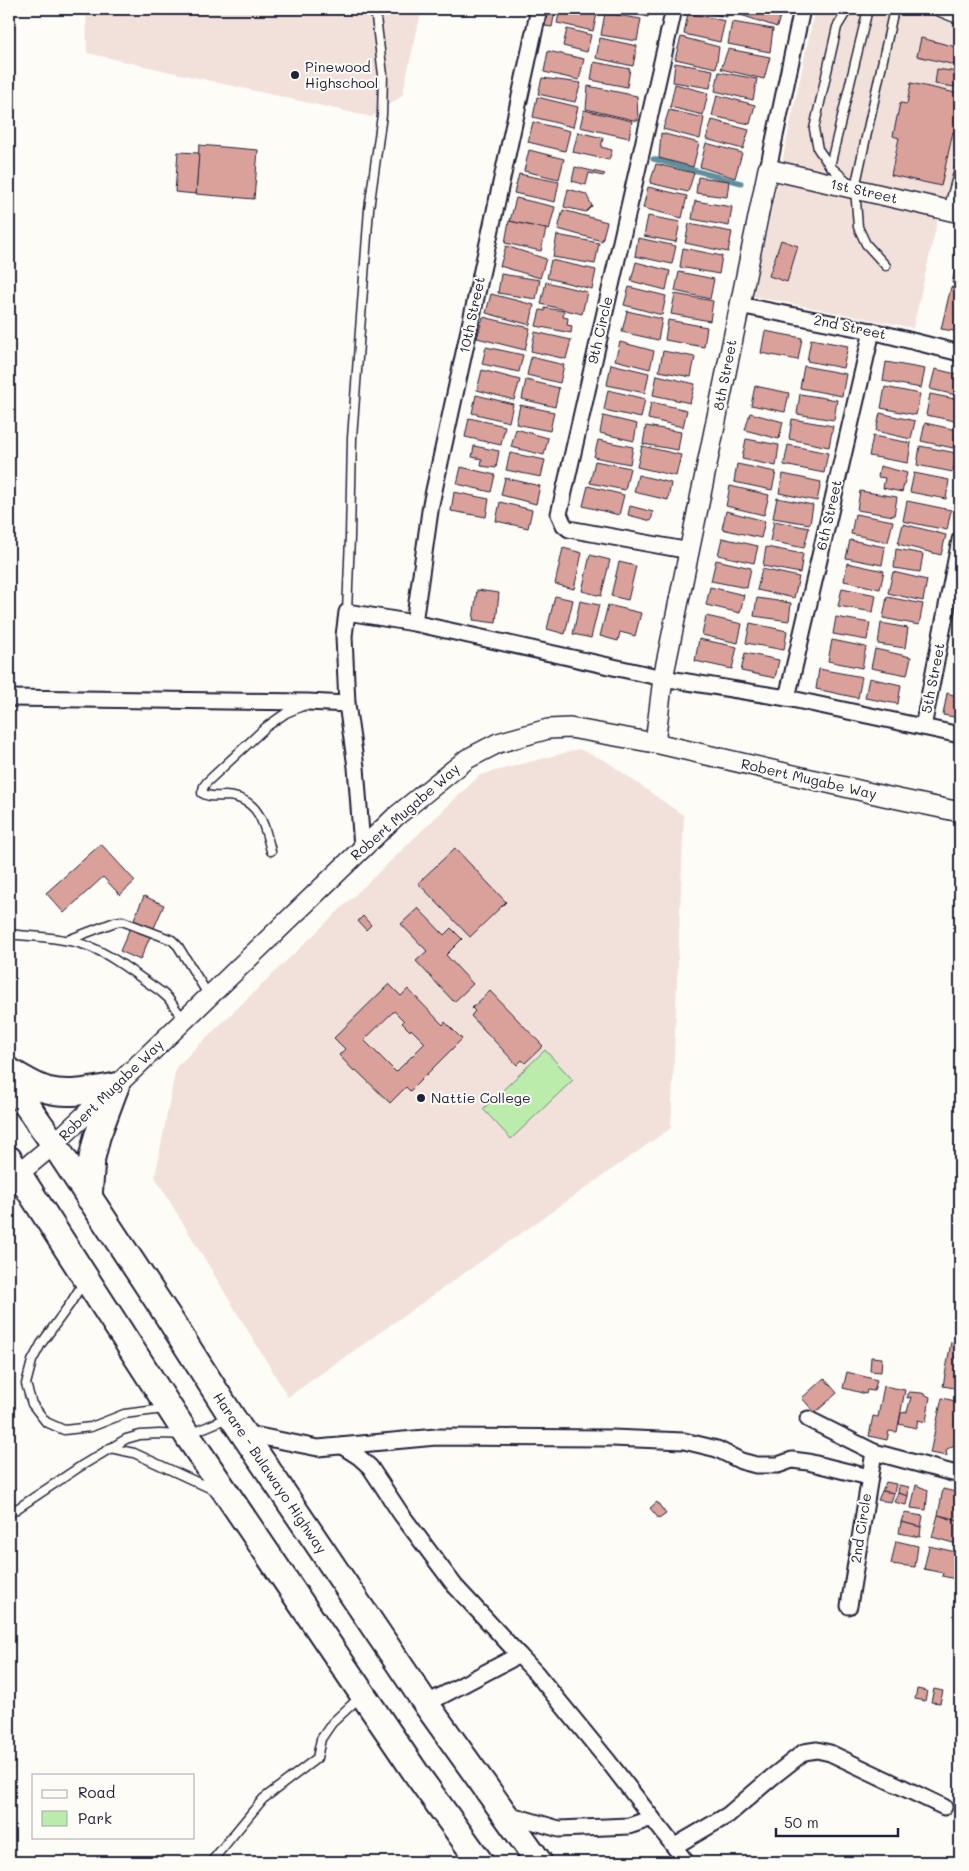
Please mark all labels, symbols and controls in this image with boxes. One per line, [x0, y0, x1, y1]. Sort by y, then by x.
place label: Pinewood Highschool [305, 57, 378, 92]
marker: Pinewood Highschool [289, 69, 301, 81]
street label: 1st Street [829, 174, 900, 207]
street label: 10th Street [454, 275, 489, 355]
street label: 9th Circle [583, 294, 616, 365]
street label: 2nd Street [812, 310, 888, 343]
street label: 8th Street [708, 338, 741, 412]
street label: 6th Street [811, 478, 846, 552]
street label: 5th Street [916, 641, 949, 715]
street label: Robert Mugabe Way [739, 754, 879, 803]
street label: Robert Mugabe Way [346, 759, 463, 864]
street label: Robert Mugabe Way [54, 1035, 167, 1145]
place label: Nattie College [431, 1088, 531, 1107]
marker: Nattie College [415, 1092, 427, 1104]
street label: Harare - Bulawayo Highway [209, 1388, 332, 1557]
street label: 2nd Circle [846, 1492, 875, 1564]
legend [32, 1774, 195, 1838]
text: Road [78, 1782, 115, 1802]
scale bar [776, 1806, 899, 1838]
text: Park [78, 1808, 112, 1828]
text: 50 m [784, 1812, 819, 1832]

